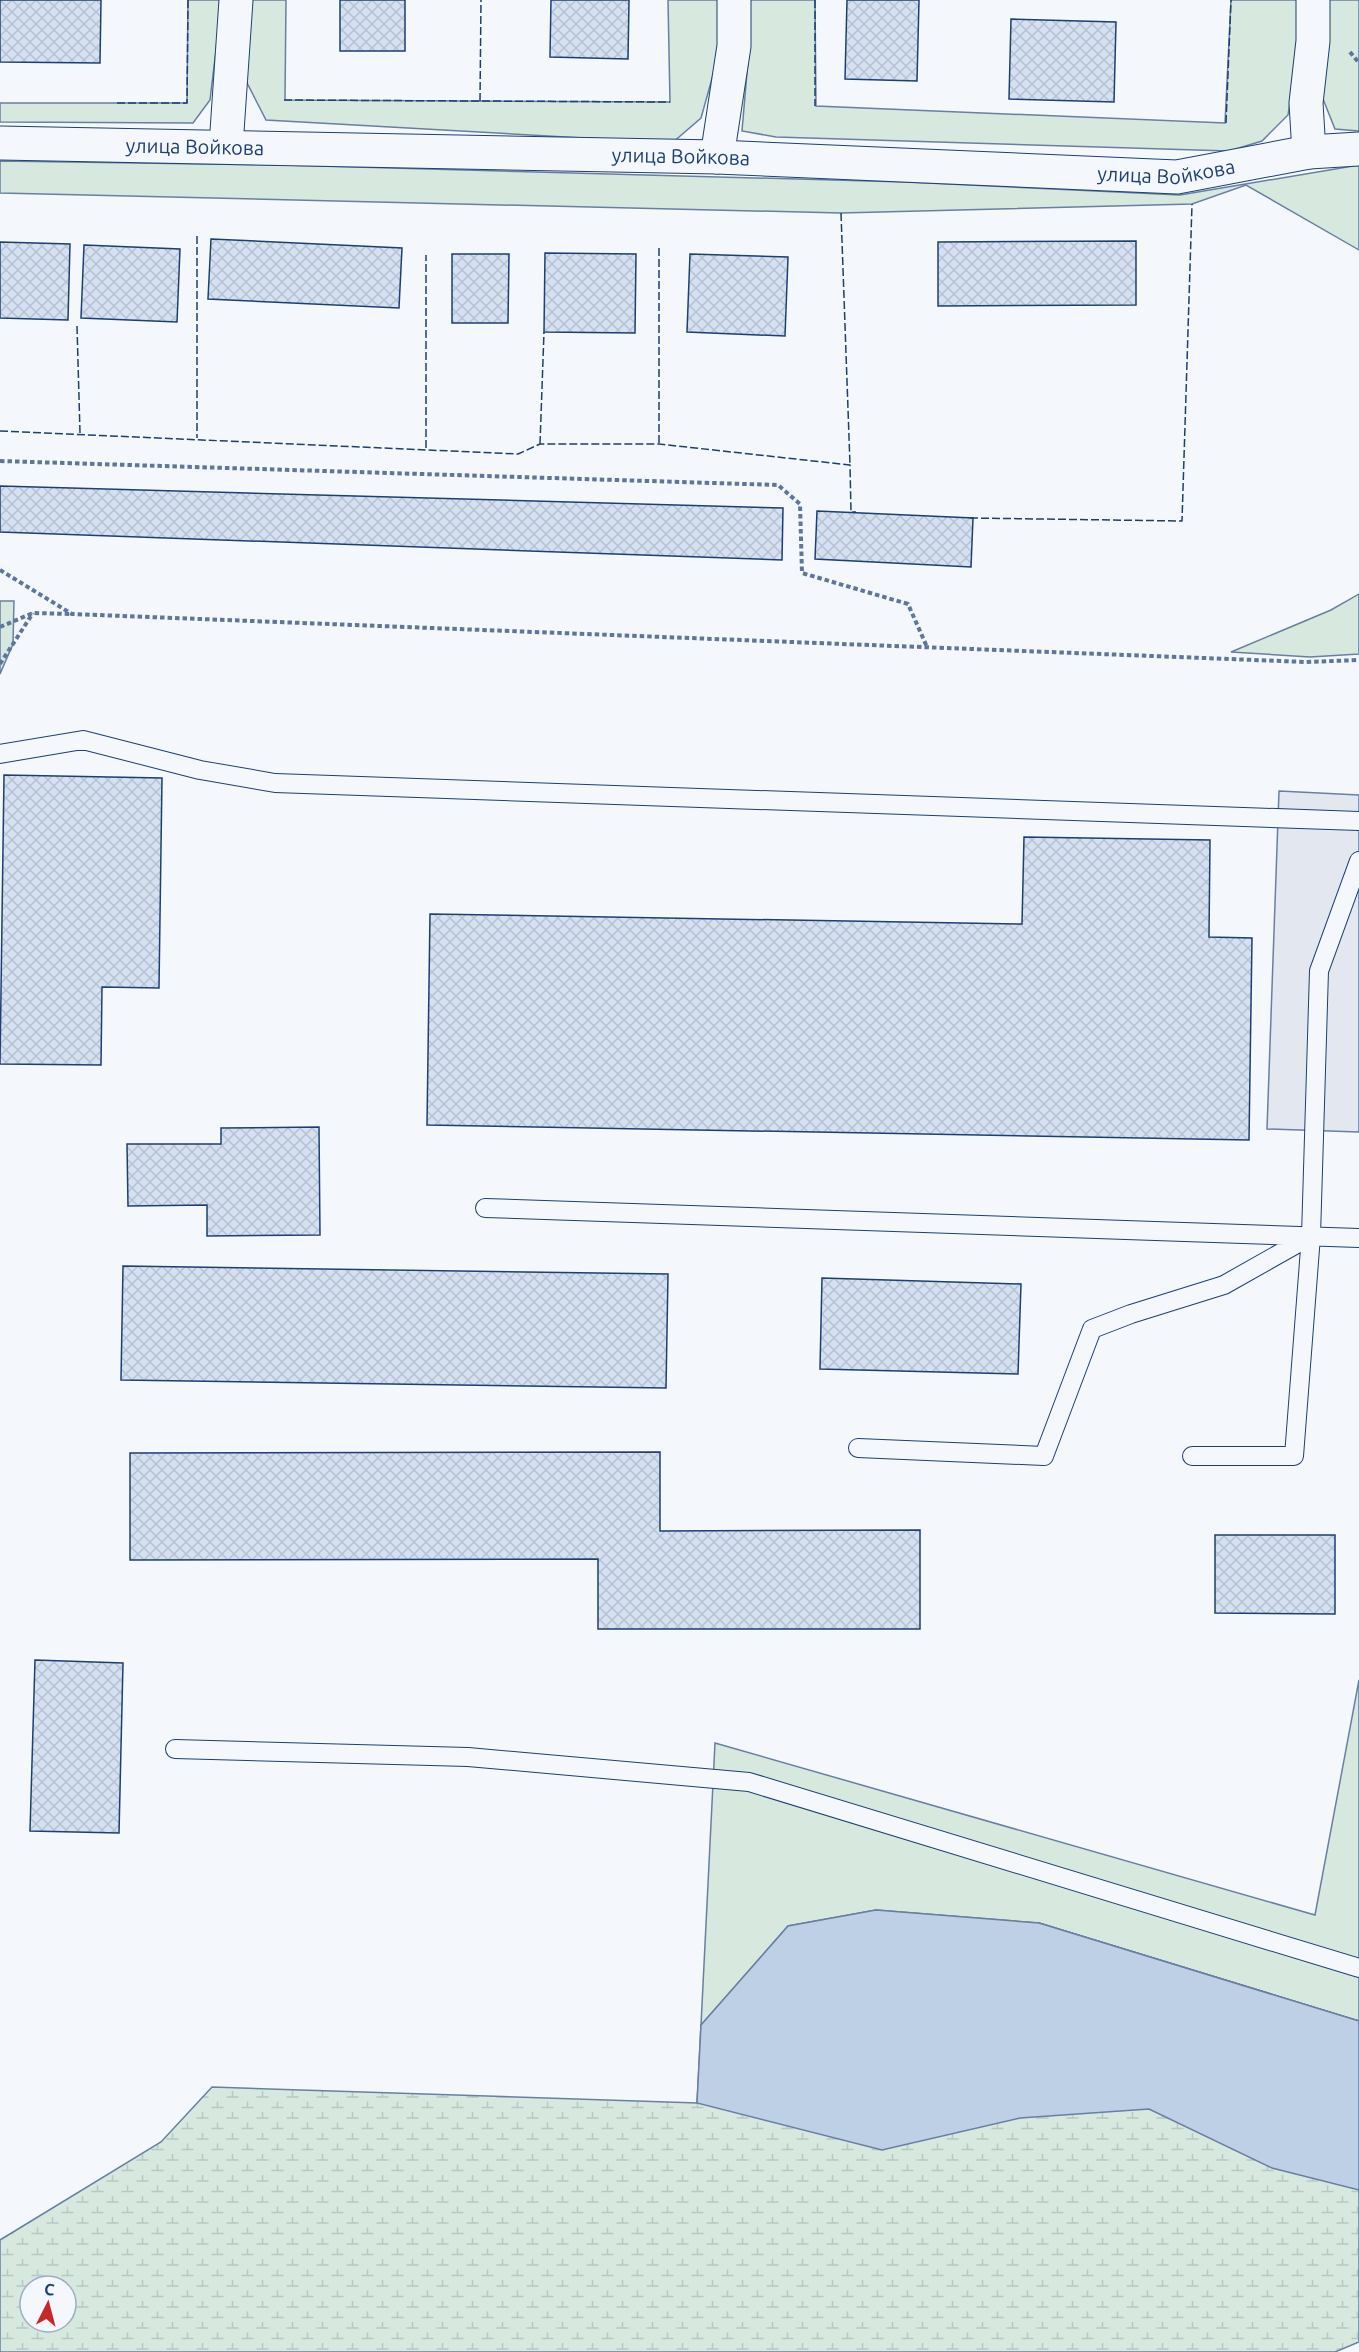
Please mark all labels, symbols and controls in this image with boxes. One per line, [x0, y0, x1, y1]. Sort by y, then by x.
street label: улица Войкова [125, 133, 264, 159]
street label: улица Войкова [611, 143, 751, 169]
street label: улица Войкова [1097, 154, 1237, 188]
north arrow [18, 2274, 78, 2334]
text: С [44, 2280, 56, 2299]

